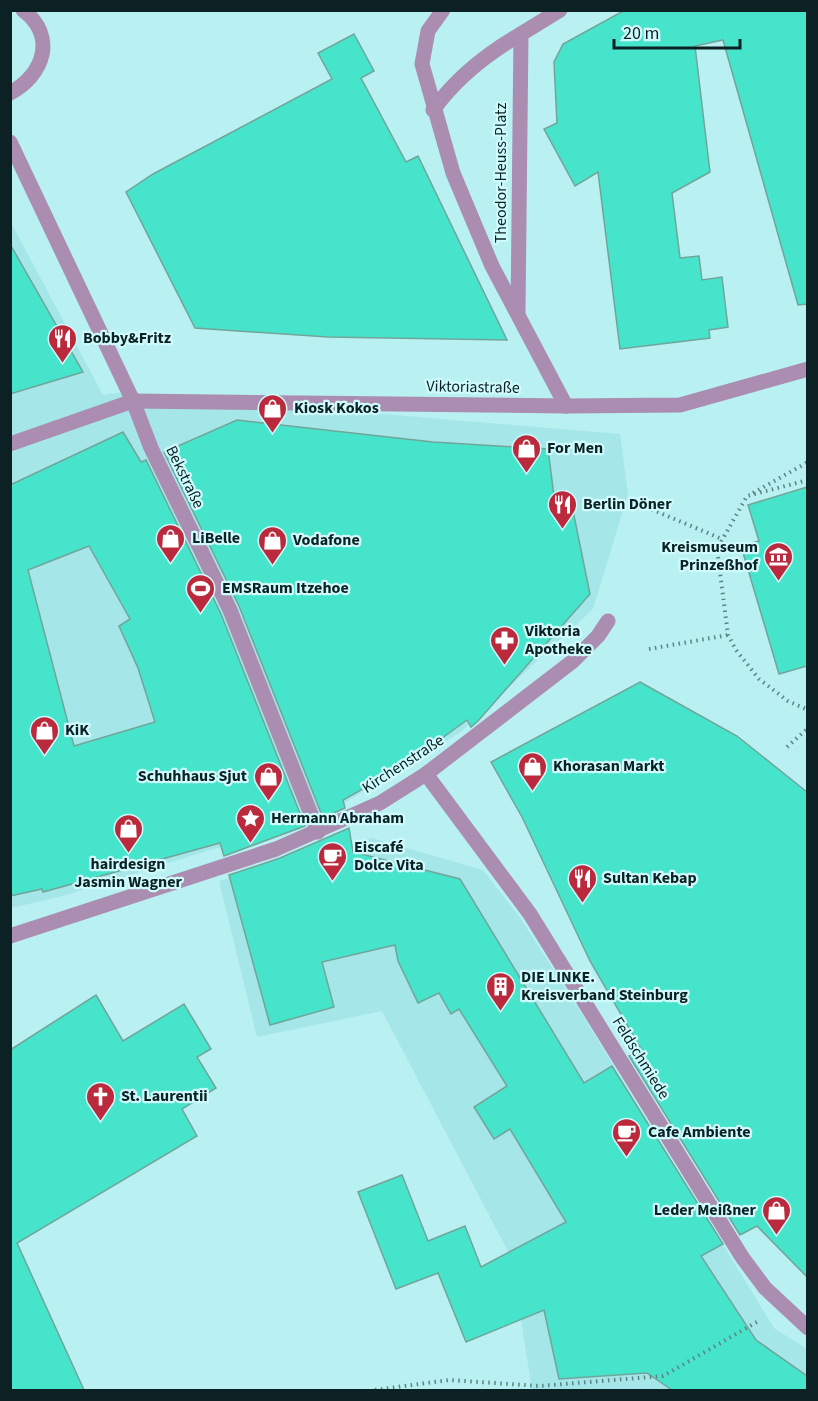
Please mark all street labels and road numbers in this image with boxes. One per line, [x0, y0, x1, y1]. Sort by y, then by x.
street label: Theodor-Heuss-Platz [490, 103, 512, 243]
street label: Viktoriastraße [426, 375, 520, 399]
street label: Bekstraße [160, 442, 210, 512]
street label: Kirchenstraße [358, 729, 448, 799]
street label: Feldschmiede [607, 1013, 675, 1103]

